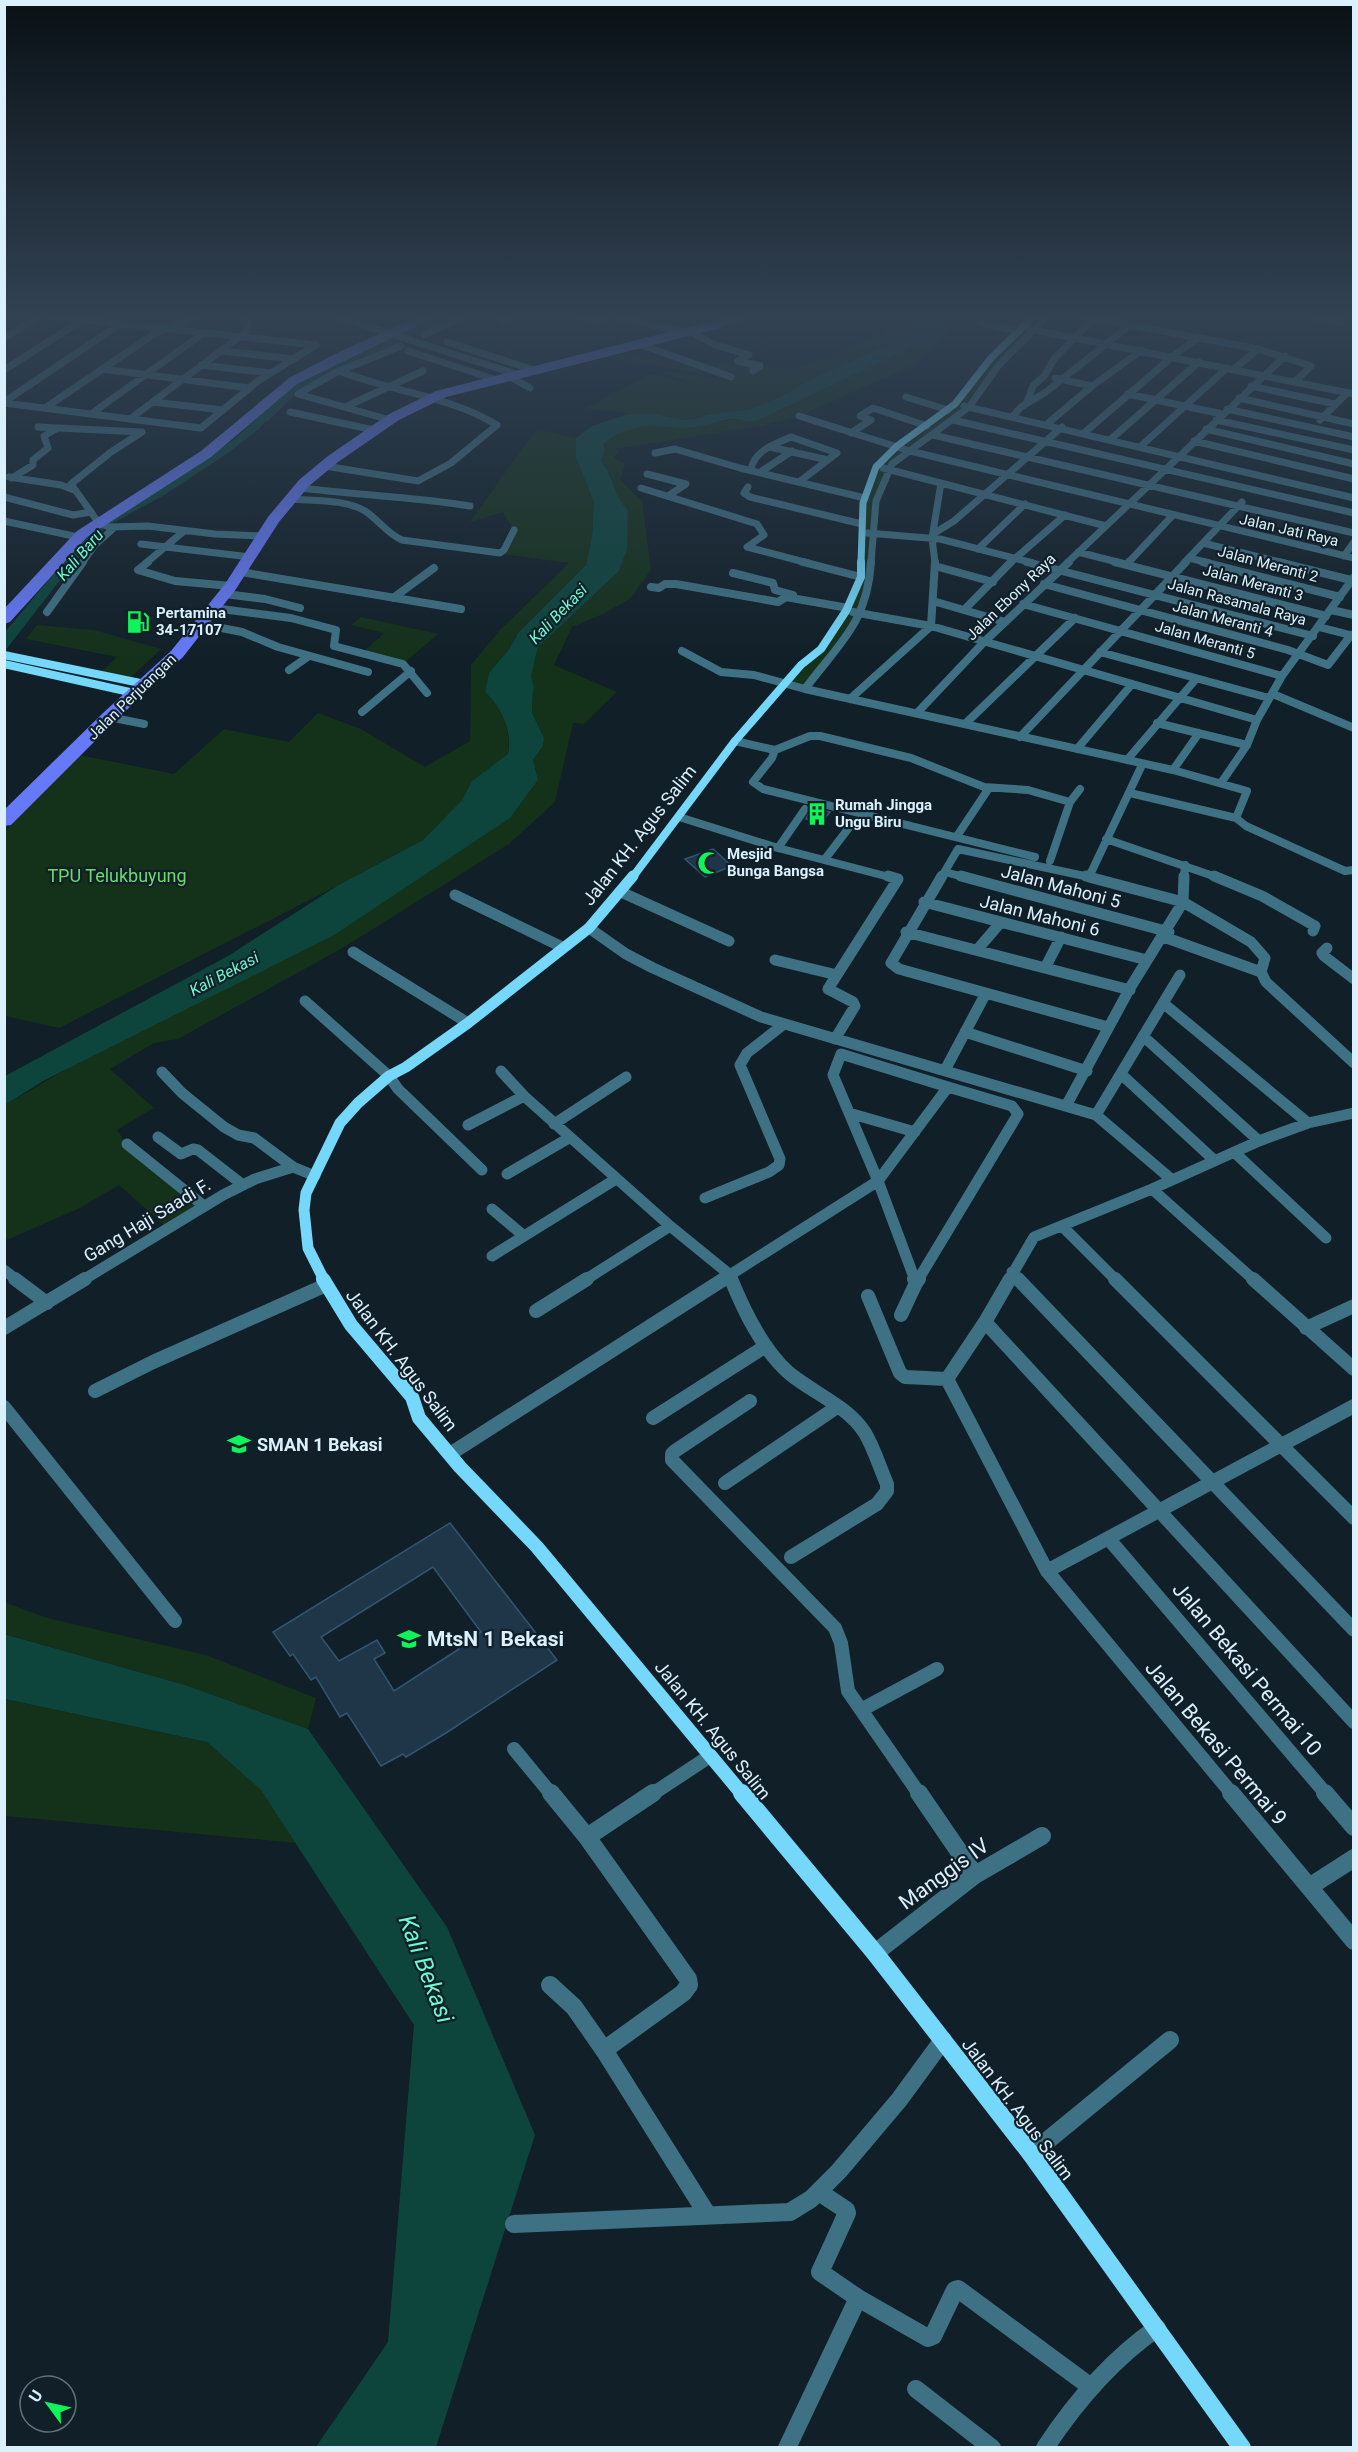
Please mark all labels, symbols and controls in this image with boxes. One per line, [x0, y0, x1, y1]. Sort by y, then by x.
street label: Jalan Jati Raya [1238, 510, 1340, 550]
water label: Kali Baru [53, 525, 108, 584]
street label: Jalan Meranti 2 [1216, 542, 1320, 586]
street label: Jalan Ebony Raya [963, 550, 1059, 644]
street label: Jalan Meranti 3 [1201, 561, 1305, 605]
street label: Jalan Rasamala Raya [1166, 575, 1308, 629]
water label: Kali Bekasi [525, 580, 591, 648]
street label: Jalan Meranti 4 [1171, 597, 1276, 641]
place label: Pertamina 34-17107 [156, 604, 226, 639]
fuel station icon: Pertamina 34-17107 [125, 609, 151, 635]
street label: Jalan Meranti 5 [1153, 617, 1257, 663]
street label: Jalan Perjuangan [84, 650, 180, 744]
street label: Jalan KH. Agus Salim [578, 761, 700, 909]
place label: Rumah Jingga Ungu Biru [835, 796, 932, 831]
building icon: Rumah Jingga Ungu Biru [804, 801, 830, 827]
place label: Mesjid Bunga Bangsa [727, 845, 824, 880]
mosque icon: Mesjid Bunga Bangsa [696, 850, 722, 876]
street label: Jalan Mahoni 5 [999, 860, 1123, 912]
park label: TPU Telukbuyung [47, 865, 187, 886]
street label: Jalan Mahoni 6 [978, 890, 1102, 940]
water label: Kali Bekasi [186, 948, 262, 1000]
street label: Gang Haji Saadi F. [80, 1174, 214, 1266]
street label: Jalan KH. Agus Salim [342, 1285, 462, 1435]
school or university icon: SMAN 1 Bekasi [226, 1431, 252, 1457]
place label: SMAN 1 Bekasi [257, 1434, 383, 1455]
street label: Jalan Bekasi Permai 10 [1167, 1577, 1327, 1761]
school or university icon: MtsN 1 Bekasi [396, 1626, 422, 1652]
place label: MtsN 1 Bekasi [427, 1627, 564, 1651]
street label: Jalan KH. Agus Salim [651, 1656, 775, 1804]
street label: Jalan Bekasi Permai 9 [1140, 1656, 1292, 1830]
street label: Manggis IV [894, 1833, 994, 1915]
water label: Kali Bekasi [393, 1911, 460, 2027]
street label: Jalan KH. Agus Salim [958, 2034, 1078, 2184]
north arrow [18, 2374, 78, 2434]
text: U [25, 2387, 47, 2406]

